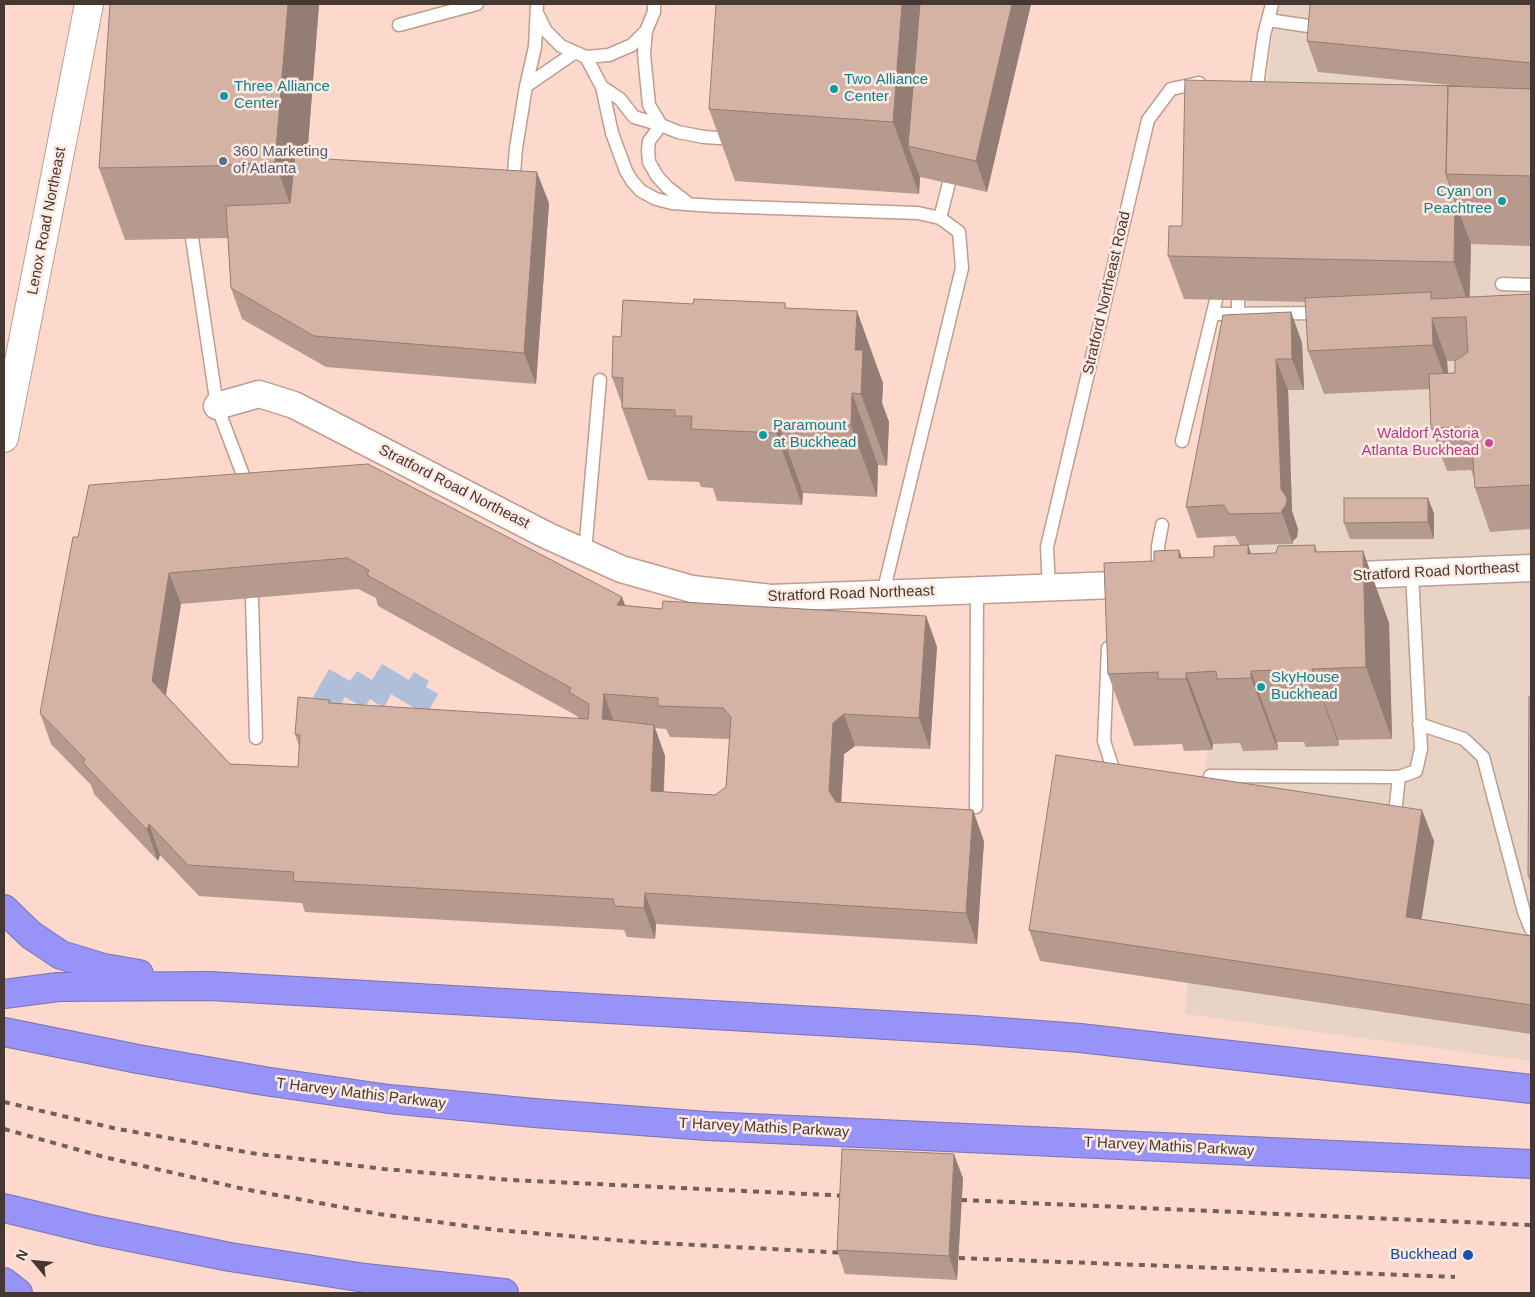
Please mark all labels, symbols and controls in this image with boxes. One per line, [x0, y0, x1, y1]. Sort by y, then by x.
place label: Two Alliance Center [844, 71, 928, 106]
place label: Three Alliance Center [234, 78, 330, 113]
marker: Two Alliance Center [828, 83, 840, 95]
marker: Three Alliance Center [218, 90, 230, 102]
place label: 360 Marketing of Atlanta [233, 143, 328, 178]
street label: Lenox Road Northeast [24, 146, 70, 296]
marker: 360 Marketing of Atlanta [217, 155, 229, 167]
place label: Cyan on Peachtree [1424, 183, 1492, 218]
marker: Cyan on Peachtree [1496, 195, 1508, 207]
street label: Stratford Northeast Road [1079, 210, 1135, 376]
place label: Paramount at Buckhead [773, 417, 856, 452]
place label: Waldorf Astoria Atlanta Buckhead [1361, 425, 1479, 460]
marker: Paramount at Buckhead [757, 429, 769, 441]
marker: Waldorf Astoria Atlanta Buckhead [1483, 437, 1495, 449]
street label: Stratford Road Northeast [376, 441, 532, 533]
street label: Stratford Road Northeast [1352, 559, 1520, 585]
street label: Stratford Road Northeast [767, 582, 935, 606]
place label: SkyHouse Buckhead [1271, 669, 1339, 704]
marker: SkyHouse Buckhead [1255, 681, 1267, 693]
street label: T Harvey Mathis Parkway [275, 1075, 447, 1113]
street label: T Harvey Mathis Parkway [678, 1115, 850, 1141]
street label: T Harvey Mathis Parkway [1083, 1134, 1255, 1160]
north arrow [10, 1237, 60, 1287]
place label: Buckhead [1390, 1246, 1457, 1264]
text: N [12, 1247, 31, 1263]
marker: Buckhead [1461, 1248, 1475, 1262]

